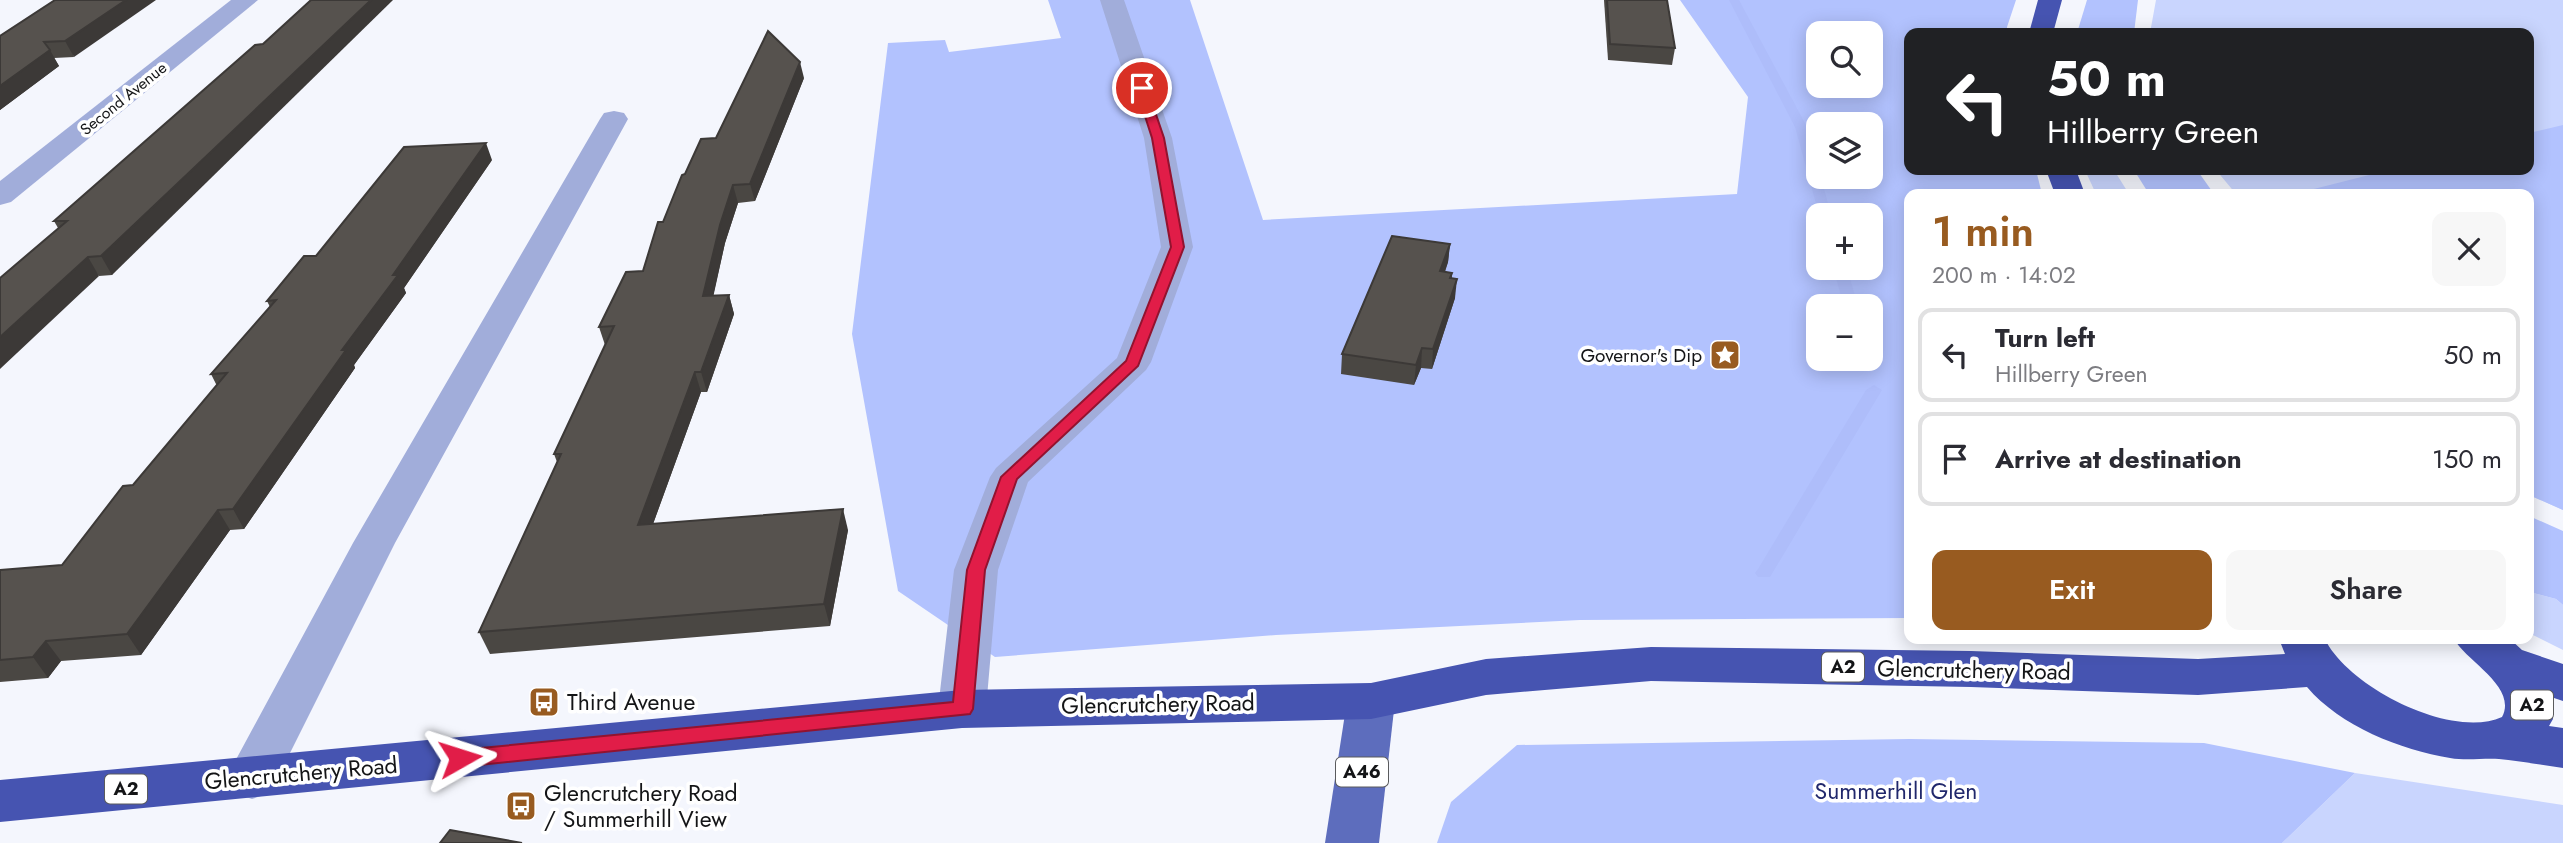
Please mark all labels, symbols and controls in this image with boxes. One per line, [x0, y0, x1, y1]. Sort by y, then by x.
map controls [1806, 21, 1883, 371]
button: search [1806, 21, 1883, 98]
text: 50 m [2047, 44, 2166, 114]
street label: Second Avenue [75, 56, 172, 141]
icon: left [1932, 56, 2023, 147]
pin [1112, 58, 1172, 118]
icon: arrive [1123, 69, 1161, 107]
text: Hillberry Green [2047, 109, 2259, 155]
button: layers [1806, 112, 1883, 189]
text: 1 min [1932, 201, 2034, 262]
button: + [1806, 203, 1883, 280]
button: close [2432, 212, 2506, 286]
text: 200 m · 14:02 [1932, 258, 2076, 292]
button: − [1806, 294, 1883, 371]
text: Turn left [1995, 319, 2095, 357]
icon: left [1936, 336, 1974, 374]
text: 50 m [2444, 336, 2502, 374]
place icon: Governor's Dip [1708, 338, 1742, 372]
place label: Governor's Dip [1580, 342, 1702, 369]
text: Hillberry Green [1995, 357, 2148, 391]
icon: arrive [1936, 440, 1974, 478]
text: Arrive at destination [1995, 440, 2242, 478]
text: 150 m [2432, 440, 2502, 478]
button: Exit [1932, 550, 2212, 630]
button: Share [2226, 550, 2506, 630]
street label: Glencrutchery Road [1877, 651, 2071, 689]
road number: A2 [1822, 652, 1864, 682]
bus stop icon: Third Avenue [527, 685, 561, 719]
place label: Third Avenue [567, 685, 695, 719]
street label: Glencrutchery Road [1061, 685, 1255, 723]
road number: A2 [2511, 690, 2553, 720]
position arrow [423, 721, 497, 795]
street label: Glencrutchery Road [203, 748, 399, 798]
road number: A46 [1336, 758, 1388, 786]
road number: A2 [105, 774, 147, 804]
park label: Summerhill Glen [1815, 774, 1977, 808]
place label: Glencrutchery Road / Summerhill View [544, 776, 738, 836]
bus stop icon: Glencrutchery Road / Summerhill View [504, 789, 538, 823]

